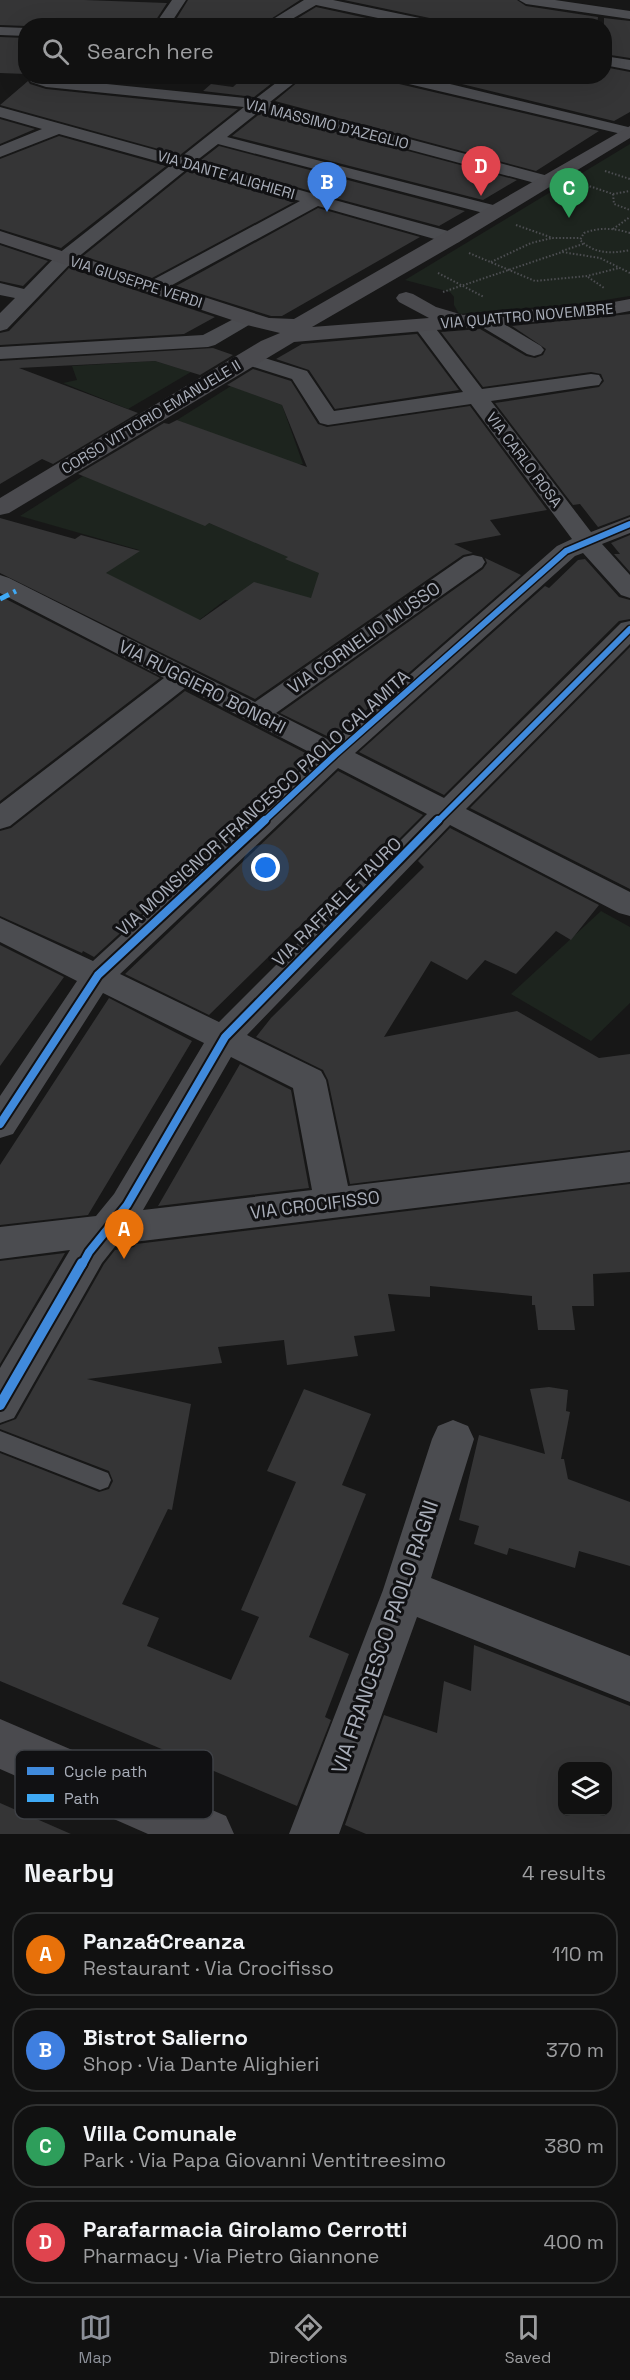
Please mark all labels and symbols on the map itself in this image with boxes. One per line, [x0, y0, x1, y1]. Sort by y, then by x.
street label: VIA MASSIMO D'AZEGLIO [243, 94, 411, 153]
street label: VIA DANTE ALIGHIERI [155, 146, 297, 203]
pin: D [462, 146, 500, 196]
pin: B [308, 162, 346, 212]
pin: C [550, 168, 588, 218]
street label: VIA GIUSEPPE VERDI [68, 251, 205, 312]
street label: VIA QUATTRO NOVEMBRE [440, 298, 614, 333]
street label: CORSO VITTORIO EMANUELE II [57, 355, 244, 478]
street label: VIA CARLO ROSA [482, 408, 567, 512]
street label: VIA CORNELIO MUSSO [283, 576, 444, 699]
street label: VIA RUGGIERO BONGHI [115, 634, 290, 739]
street label: VIA MONSIGNOR FRANCESCO PAOLO CALAMITA [111, 665, 414, 941]
street label: VIA RAFFAELE TAURO [267, 832, 406, 971]
your location [251, 853, 280, 882]
street label: VIA CROCIFISSO [249, 1185, 381, 1224]
pin: A [104, 1210, 144, 1259]
street label: VIA FRANCESCO PAOLO RAGNI [325, 1496, 444, 1777]
legend [15, 1750, 213, 1819]
text: Cycle path [64, 1761, 147, 1782]
text: Path [64, 1788, 99, 1809]

